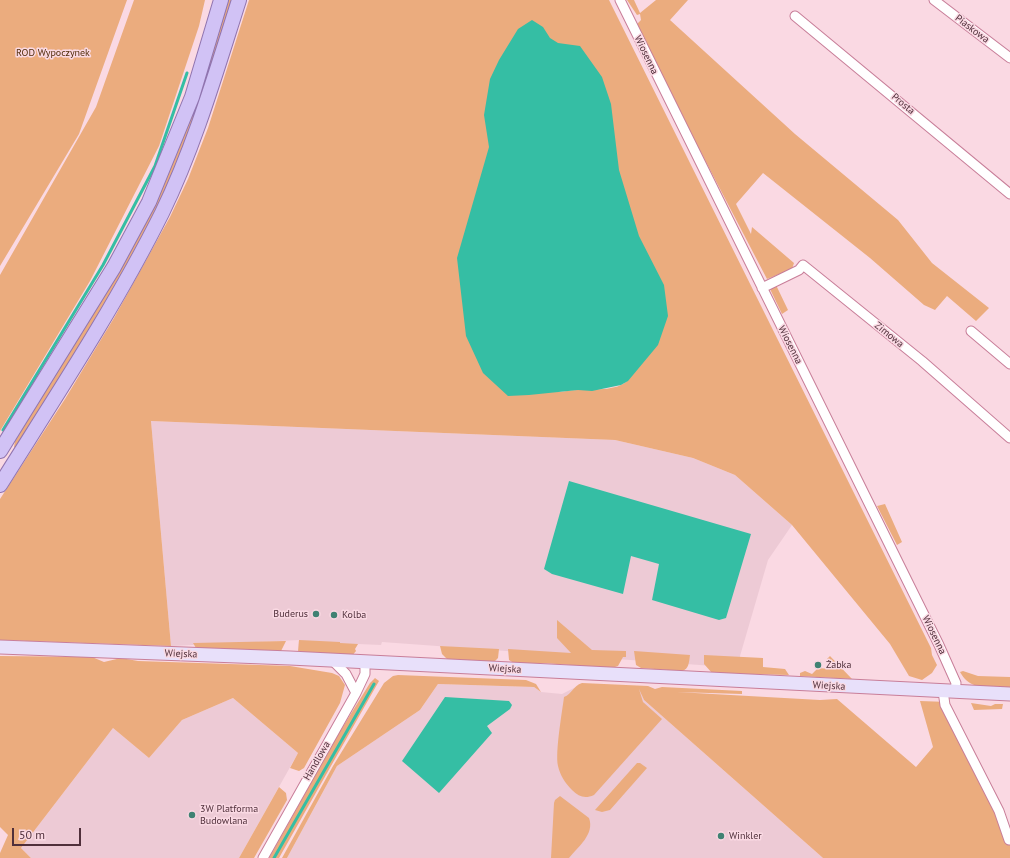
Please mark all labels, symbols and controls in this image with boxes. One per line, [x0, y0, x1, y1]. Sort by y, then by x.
street label: Piaskowa [953, 12, 991, 46]
street label: Wiosenna [632, 34, 660, 76]
park label: ROD Wypoczynek [16, 47, 90, 59]
street label: Prosta [889, 91, 917, 117]
street label: Zimowa [872, 320, 906, 350]
street label: Wiosenna [775, 324, 805, 366]
place label: Buderus [273, 608, 308, 620]
marker: Buderus [311, 609, 321, 619]
place label: Kolba [342, 609, 366, 621]
marker: Kolba [329, 610, 339, 620]
street label: Wiosenna [920, 614, 948, 656]
street label: Wiejska [164, 647, 198, 661]
place label: Żabka [826, 659, 851, 671]
marker: Żabka [813, 660, 823, 670]
street label: Wiejska [488, 662, 522, 676]
street label: Wiejska [812, 679, 846, 693]
street label: Handlowa [301, 739, 333, 783]
place label: 3W Platforma Budowlana [200, 803, 258, 826]
marker: 3W Platforma Budowlana [187, 810, 197, 820]
scale bar [14, 820, 83, 846]
text: 50 m [19, 827, 45, 842]
place label: Winkler [729, 830, 762, 842]
marker: Winkler [716, 831, 726, 841]

